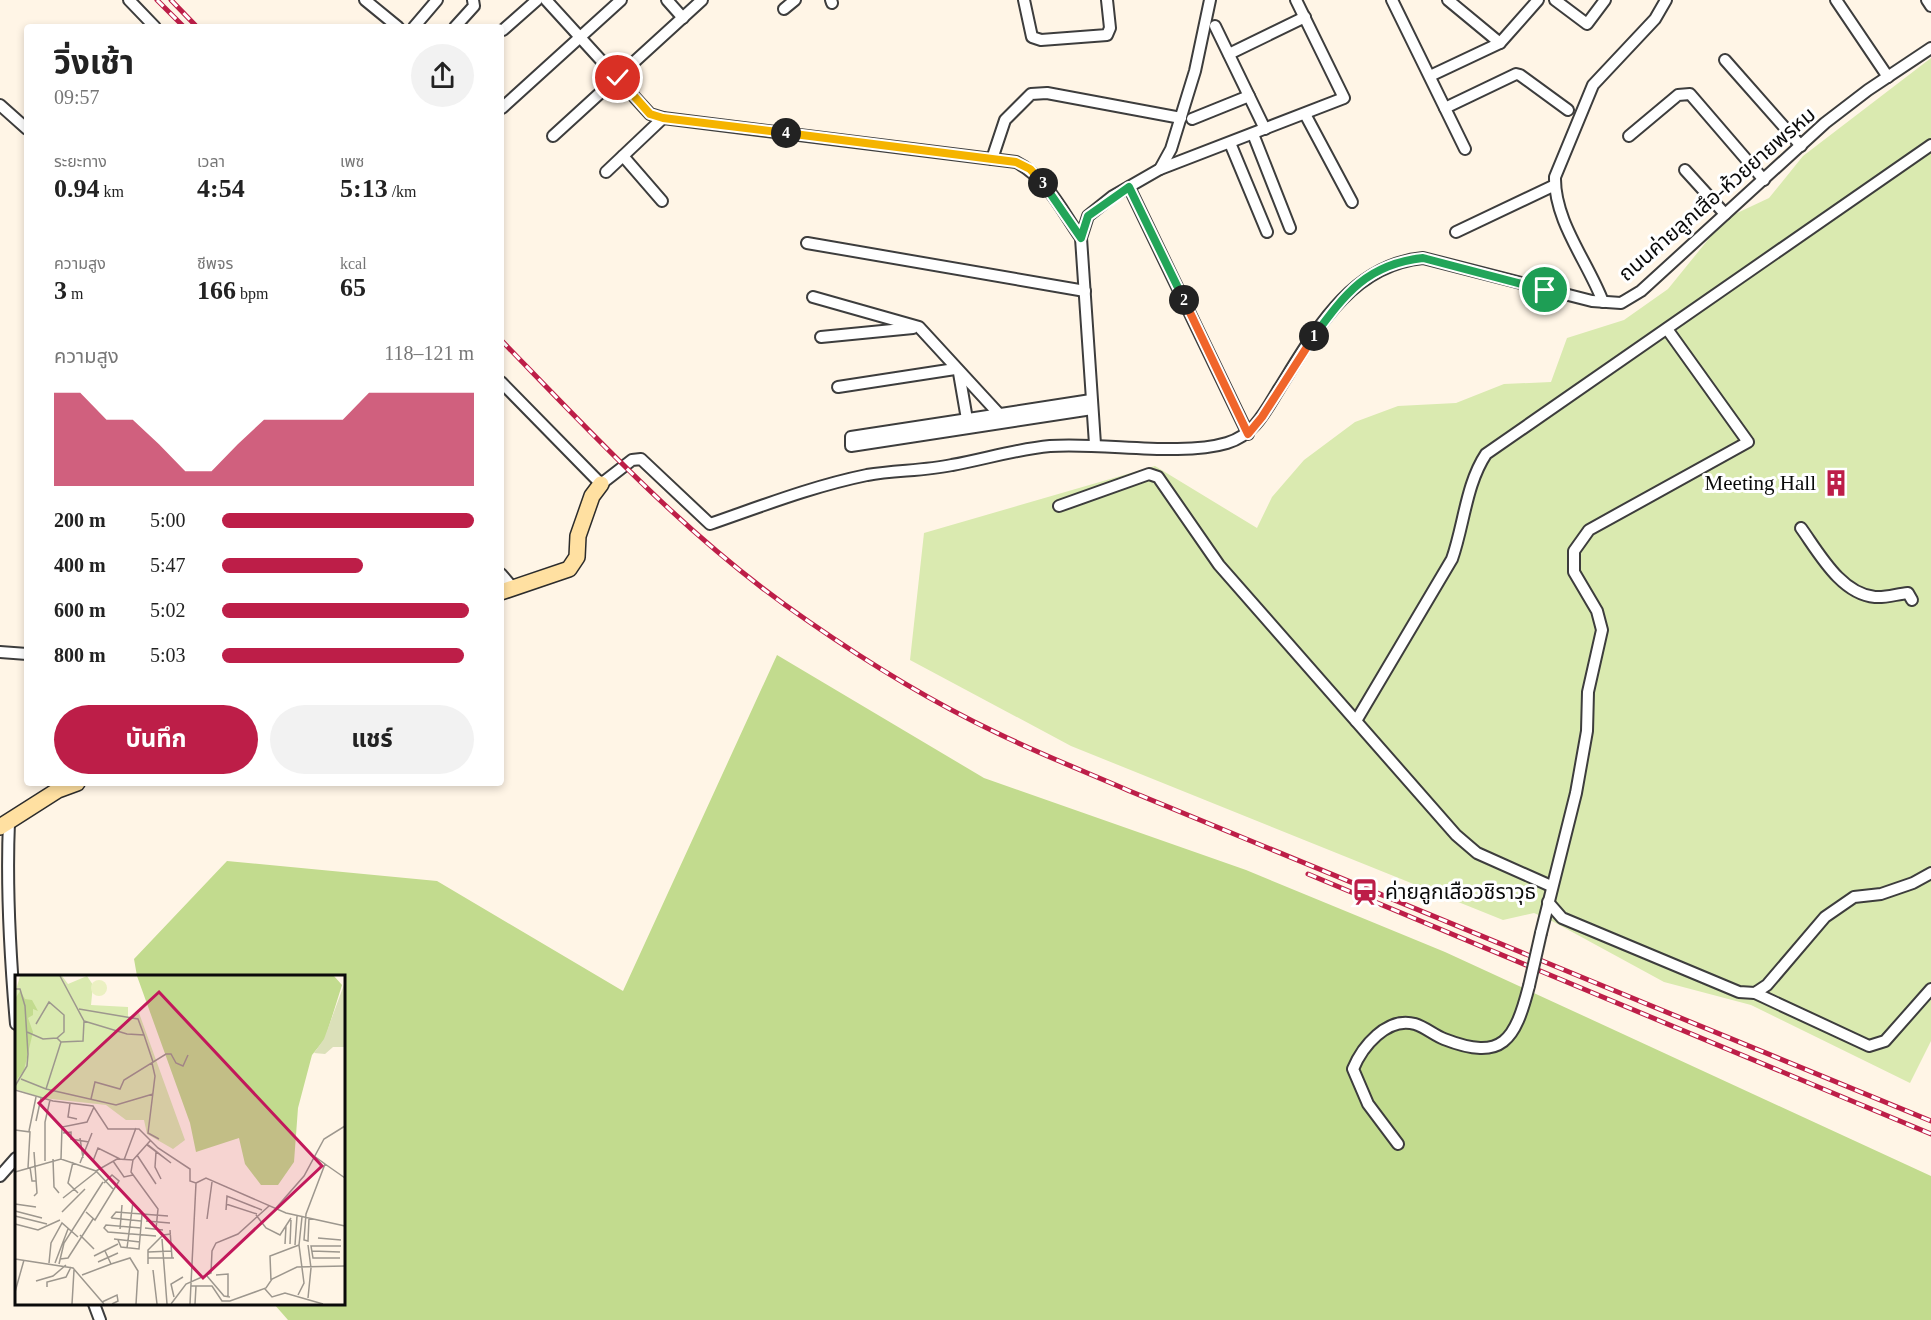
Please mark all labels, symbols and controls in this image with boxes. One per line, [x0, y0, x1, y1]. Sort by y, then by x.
button: share [411, 44, 474, 107]
text: วิ่งเช้า [54, 45, 134, 81]
pin [592, 52, 643, 103]
icon: check [601, 61, 634, 94]
text: 09:57 [54, 86, 100, 108]
street label: ถนนค่ายลูกเสึอ-ห้วยยายพรหม [1614, 102, 1821, 287]
pin: 4 [771, 118, 801, 148]
text: 4 [782, 124, 790, 141]
text: ระยะทาง [54, 153, 107, 170]
text: เวลา [197, 153, 225, 170]
text: เพซ [340, 153, 364, 170]
pin: 3 [1028, 168, 1058, 198]
text: 0.94 [54, 174, 100, 203]
text: 4:54 [197, 174, 245, 203]
text: 5:13 [340, 174, 388, 203]
text: 3 [1039, 174, 1047, 191]
text: km [100, 183, 124, 200]
text: /km [388, 183, 417, 200]
text: ความสูง [54, 255, 106, 272]
text: ชีพจร [197, 255, 233, 272]
text: kcal [340, 255, 367, 272]
pin [1519, 264, 1570, 315]
text: 65 [340, 273, 366, 302]
icon: arrive [1528, 273, 1561, 306]
text: 3 [54, 276, 67, 305]
text: 166 [197, 276, 236, 305]
text: m [67, 285, 83, 302]
text: bpm [236, 285, 268, 302]
pin: 2 [1169, 285, 1199, 315]
text: 2 [1180, 291, 1188, 308]
pin: 1 [1299, 321, 1329, 351]
text: 1 [1310, 327, 1318, 344]
text: 118–121 m [384, 342, 474, 364]
text: ความสูง [54, 345, 119, 367]
building icon: Meeting Hall [1821, 468, 1851, 498]
place label: Meeting Hall [1705, 471, 1816, 495]
text: 200 m [54, 509, 106, 531]
text: 5:00 [150, 509, 186, 531]
text: 400 m [54, 554, 106, 576]
text: 5:47 [150, 554, 186, 576]
text: 600 m [54, 599, 106, 621]
text: 5:02 [150, 599, 186, 621]
text: 800 m [54, 644, 106, 666]
text: 5:03 [150, 644, 186, 666]
button: บันทึก [54, 705, 258, 774]
button: แชร์ [270, 705, 474, 774]
station icon: ค่ายลูกเสือวชิราวุธ [1350, 877, 1380, 907]
place label: ค่ายลูกเสือวชิราวุธ [1385, 880, 1536, 905]
inset map [15, 975, 345, 1305]

